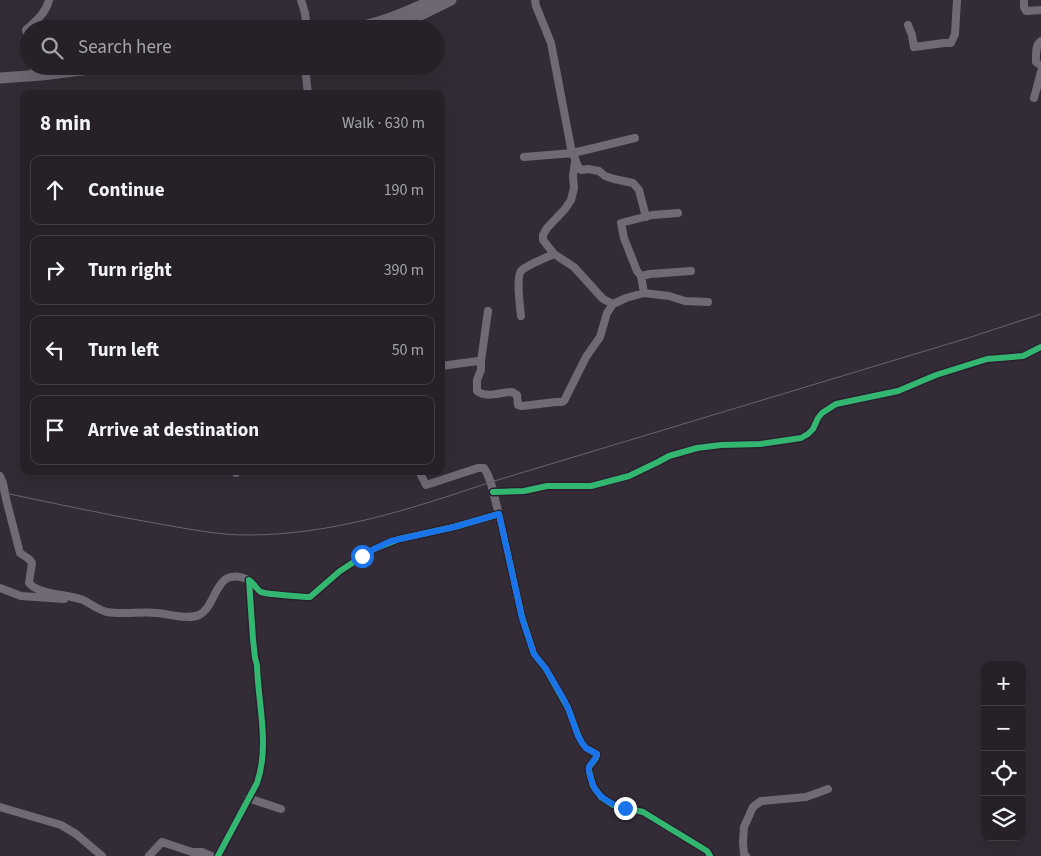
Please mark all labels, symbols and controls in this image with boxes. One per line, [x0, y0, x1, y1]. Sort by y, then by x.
search box [20, 20, 445, 75]
icon: search [38, 34, 66, 62]
text: Search here [78, 34, 172, 61]
text: 8 min [40, 108, 91, 138]
text: Walk · 630 m [342, 112, 425, 134]
icon: ahead [41, 176, 69, 204]
text: Continue [88, 177, 165, 204]
text: 190 m [384, 179, 424, 201]
icon: right [41, 256, 69, 284]
text: Turn right [88, 257, 172, 284]
text: 390 m [384, 259, 424, 281]
icon: left [41, 336, 69, 364]
text: Turn left [88, 337, 159, 364]
text: 50 m [392, 339, 424, 361]
icon: arrive [41, 416, 69, 444]
text: Arrive at destination [88, 417, 259, 444]
route start [351, 545, 374, 568]
map controls [981, 661, 1026, 841]
button: + [981, 661, 1026, 706]
button: − [981, 706, 1026, 751]
button: locate [981, 751, 1026, 796]
button: layers [981, 796, 1026, 841]
route end [614, 797, 637, 820]

